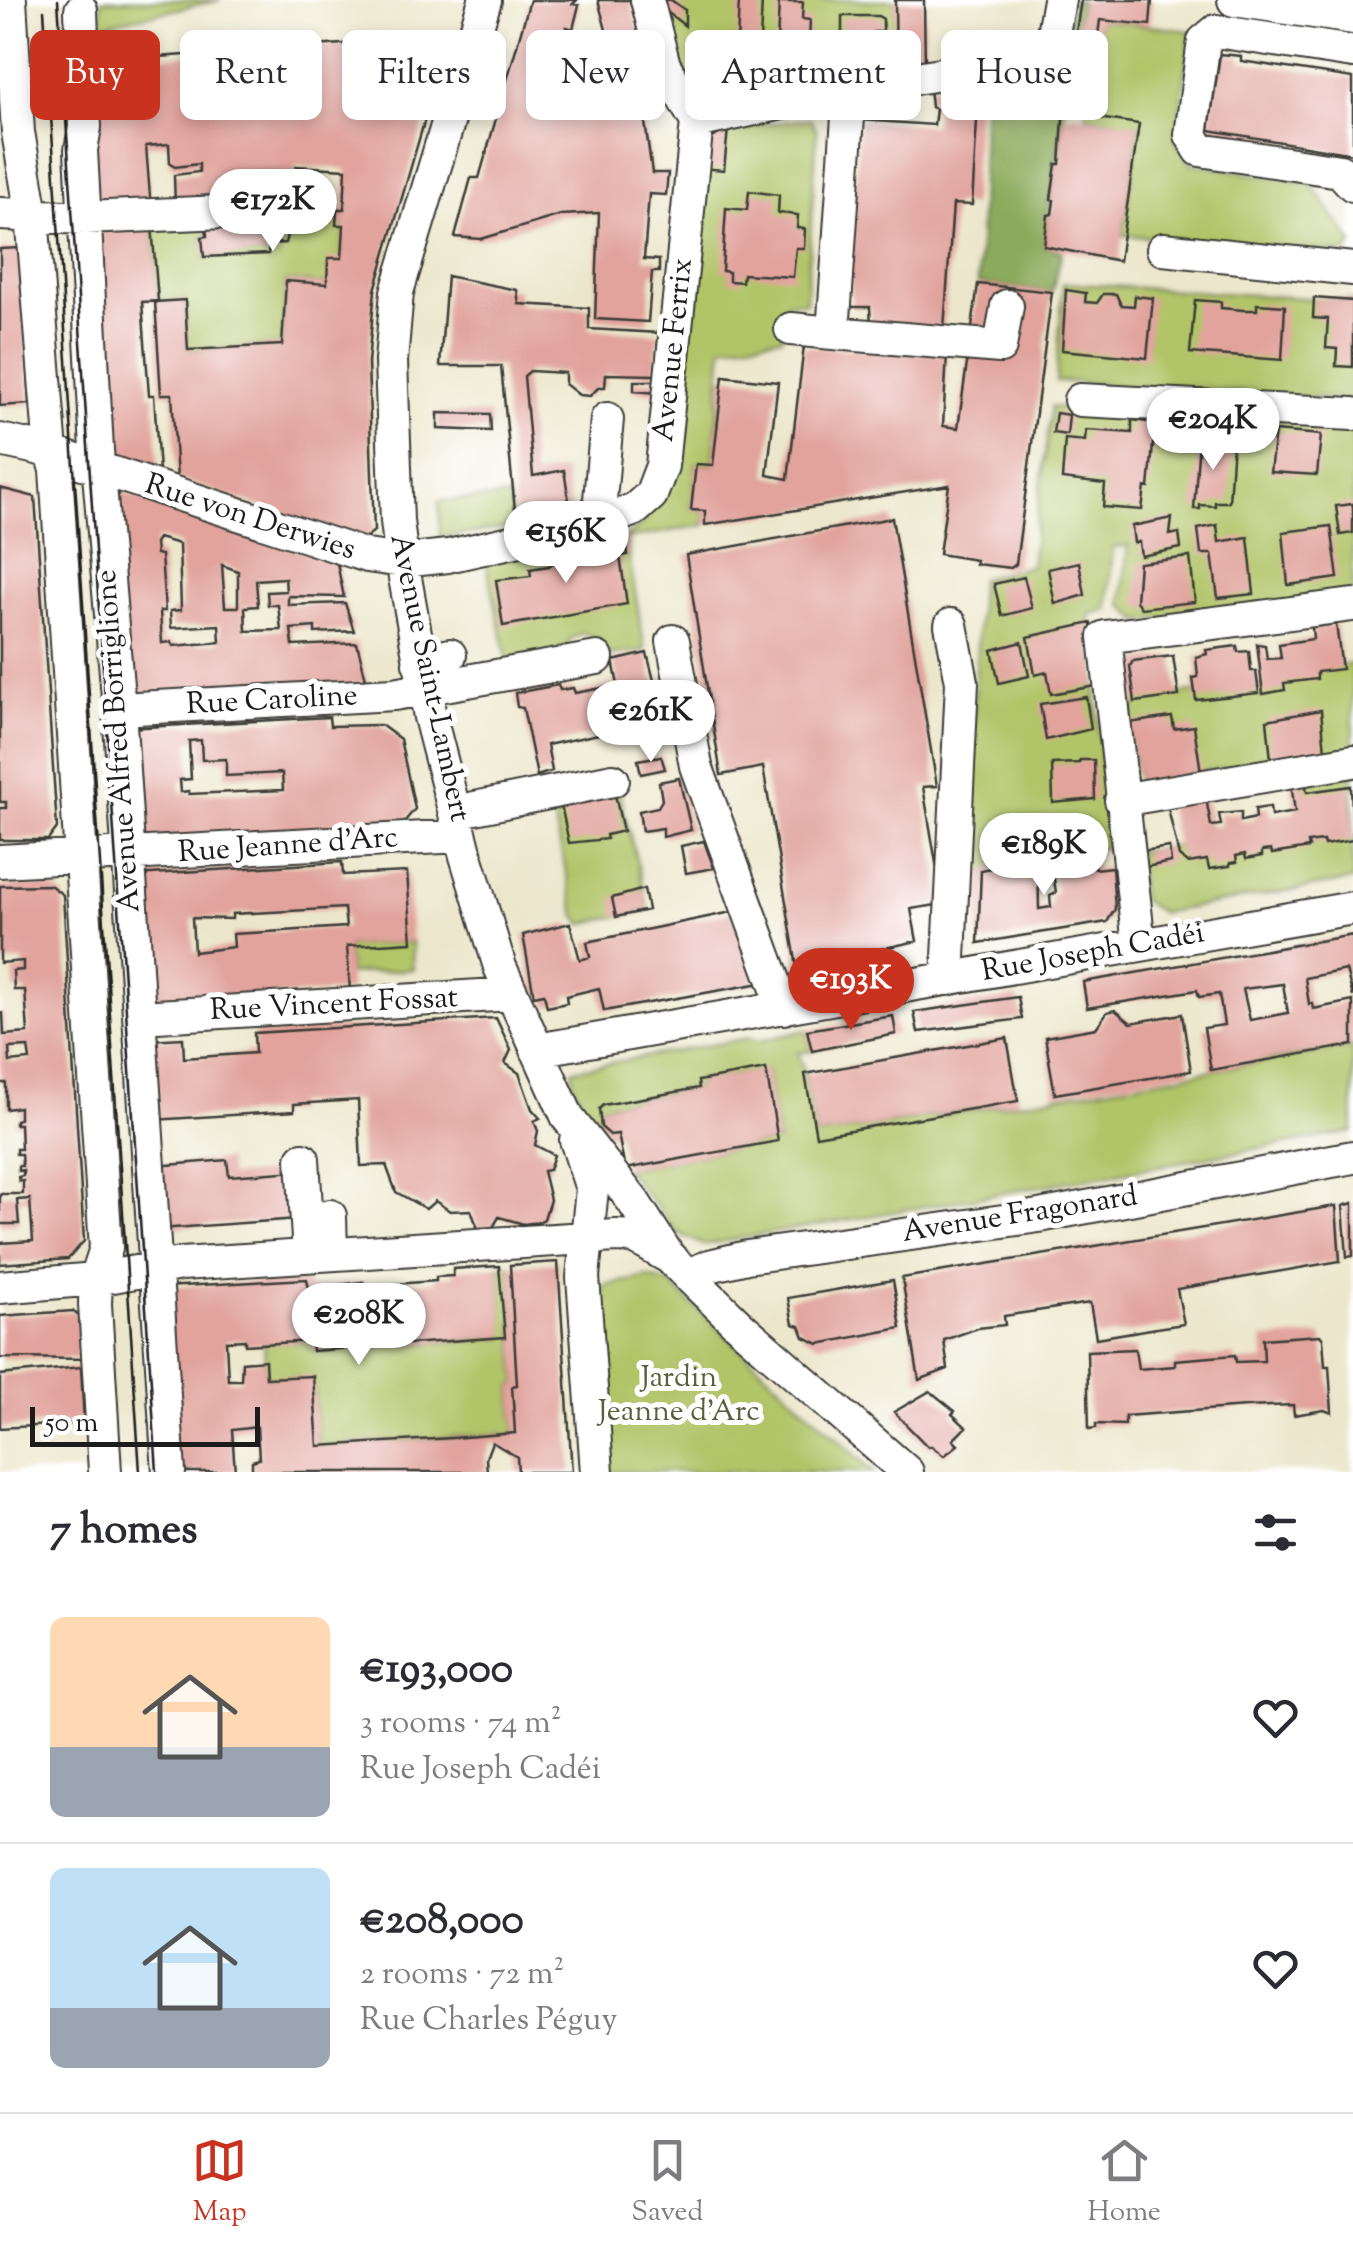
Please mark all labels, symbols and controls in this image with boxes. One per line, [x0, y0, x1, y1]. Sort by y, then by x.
chip: Buy [30, 30, 160, 120]
chip: Rent [180, 30, 322, 120]
chip: Filters [342, 30, 506, 120]
chip: New [526, 30, 665, 120]
chip: Apartment [685, 30, 921, 120]
chip: House [941, 30, 1108, 120]
pin: €172K [203, 169, 343, 254]
text: €172K [231, 178, 315, 224]
street label: Avenue Ferrix [643, 256, 705, 444]
pin: €204K [1143, 388, 1283, 473]
text: €204K [1169, 397, 1257, 443]
street label: Rue von Derwies [139, 464, 361, 572]
pin: €156K [496, 501, 636, 586]
text: €156K [526, 510, 606, 556]
street label: Avenue Saint-Lambert [378, 530, 480, 826]
street label: Avenue Alfred Borriglione [86, 568, 152, 914]
street label: Rue Caroline [185, 675, 359, 727]
pin: €261K [581, 680, 721, 765]
text: €261K [609, 689, 693, 735]
pin: €189K [974, 813, 1114, 898]
street label: Rue Jeanne d'Arc [177, 817, 399, 875]
text: €189K [1001, 822, 1087, 868]
street label: Rue Joseph Cadéi [978, 912, 1208, 994]
pin: €193K [781, 948, 921, 1033]
text: €193K [810, 957, 892, 1003]
street label: Rue Vincent Fossat [209, 977, 459, 1033]
street label: Avenue Fragonard [899, 1175, 1141, 1255]
pin: €208K [289, 1283, 429, 1368]
text: €208K [314, 1292, 404, 1338]
park label: Jardin Jeanne d'Arc [596, 1357, 760, 1434]
scale bar [30, 1402, 260, 1446]
text: 50 m [45, 1404, 99, 1444]
text: 7 homes [50, 1502, 198, 1562]
icon: filters [1248, 1505, 1303, 1560]
text: €193,000 [360, 1641, 513, 1701]
icon: home [130, 1657, 250, 1777]
icon: heart [1248, 1690, 1303, 1745]
text: 3 rooms · 74 m² [360, 1701, 562, 1747]
text: Rue Joseph Cadéi [360, 1747, 601, 1793]
text: €208,000 [360, 1892, 524, 1952]
icon: home [130, 1908, 250, 2028]
icon: heart [1248, 1941, 1303, 1996]
text: 2 rooms · 72 m² [360, 1952, 564, 1998]
text: Rue Charles Péguy [360, 1998, 617, 2044]
tab: Map [192, 2133, 247, 2233]
tab: Saved [631, 2133, 703, 2233]
tab: Home [1087, 2133, 1161, 2233]

